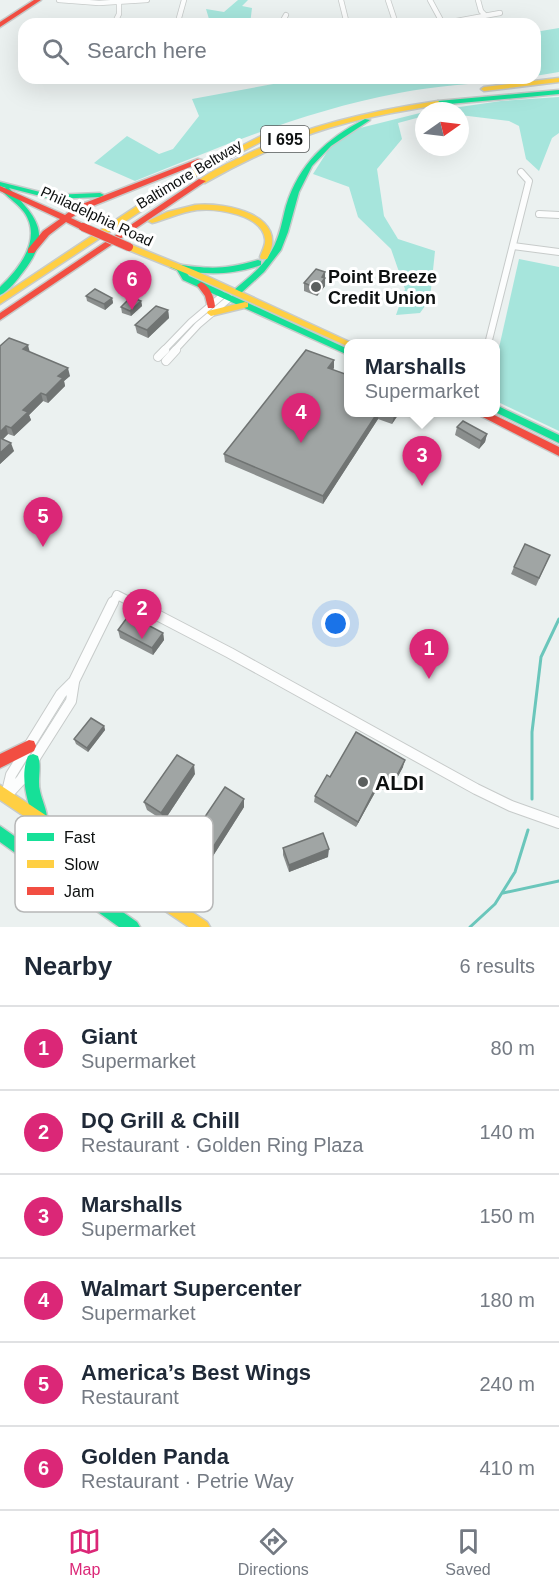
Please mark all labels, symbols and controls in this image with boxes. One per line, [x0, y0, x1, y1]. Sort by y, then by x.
search box [18, 18, 541, 84]
icon: search [39, 35, 72, 68]
text: Search here [87, 38, 207, 63]
north arrow [415, 102, 469, 156]
road number: I 695 [261, 126, 309, 152]
street label: Baltimore Beltway [133, 136, 245, 212]
street label: Philadelphia Road [38, 183, 156, 249]
pin: 6 [112, 260, 152, 310]
place label: Point Breeze Credit Union [328, 267, 437, 308]
marker: Point Breeze Credit Union [309, 280, 323, 294]
popup [344, 339, 500, 417]
text: Marshalls [365, 354, 466, 379]
text: Supermarket [365, 380, 479, 402]
pin: 4 [282, 394, 320, 443]
pin: 3 [402, 436, 442, 486]
pin: 5 [24, 498, 63, 547]
pin: 2 [122, 590, 162, 639]
your location [321, 609, 350, 638]
pin: 1 [410, 630, 448, 679]
place label: ALDI [375, 771, 424, 794]
marker: ALDI [356, 775, 370, 789]
legend [15, 816, 213, 912]
text: Fast [64, 829, 96, 846]
text: Slow [64, 856, 99, 873]
text: Jam [64, 883, 94, 900]
text: Nearby [24, 951, 112, 981]
text: 6 results [459, 955, 535, 977]
text: Giant [81, 1024, 137, 1049]
text: 1 [38, 1037, 49, 1059]
text: 80 m [491, 1037, 535, 1059]
text: Supermarket [81, 1050, 196, 1072]
text: DQ Grill & Chill [81, 1108, 240, 1133]
text: 2 [38, 1121, 49, 1143]
text: 140 m [479, 1121, 535, 1143]
text: Restaurant · Golden Ring Plaza [81, 1134, 363, 1156]
text: Marshalls [81, 1192, 183, 1217]
text: 3 [38, 1205, 49, 1227]
text: 150 m [479, 1205, 535, 1227]
text: Supermarket [81, 1218, 196, 1240]
text: Walmart Supercenter [81, 1276, 301, 1301]
text: 4 [38, 1289, 49, 1311]
text: 180 m [479, 1289, 535, 1311]
text: Supermarket [81, 1302, 196, 1324]
text: America’s Best Wings [81, 1360, 311, 1385]
text: 5 [38, 1373, 49, 1395]
text: 240 m [479, 1373, 535, 1395]
text: Restaurant [81, 1386, 179, 1408]
text: Golden Panda [81, 1444, 229, 1469]
text: 6 [38, 1457, 49, 1479]
text: 410 m [479, 1457, 535, 1479]
text: Restaurant · Petrie Way [81, 1470, 294, 1492]
tab: Map [68, 1525, 101, 1579]
tab: Directions [238, 1525, 309, 1579]
tab: Saved [445, 1525, 491, 1579]

